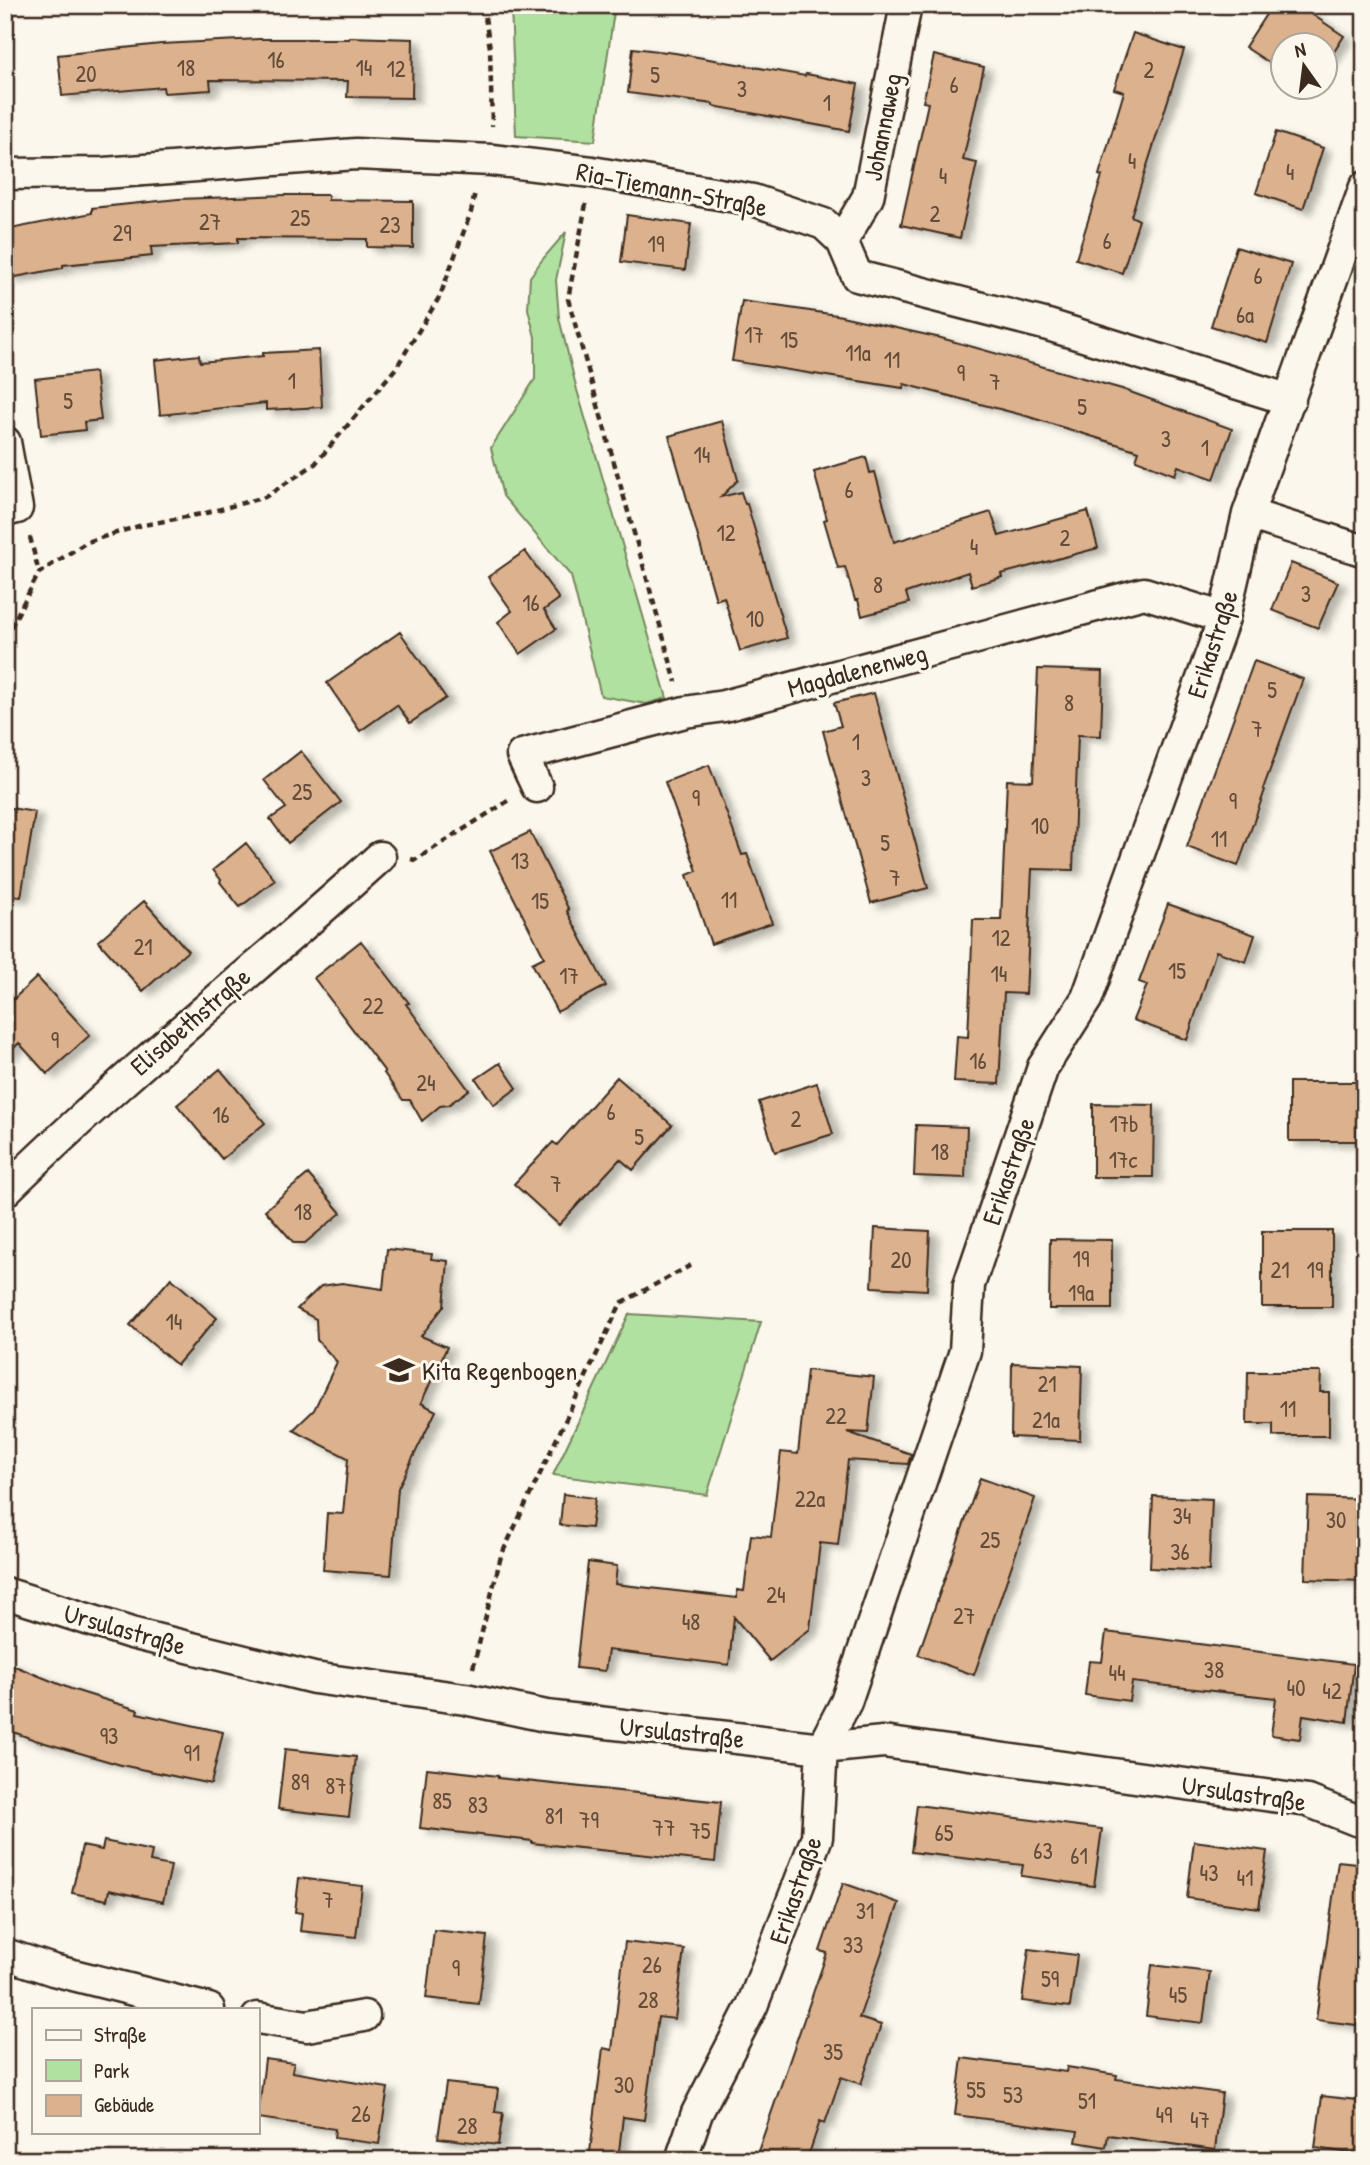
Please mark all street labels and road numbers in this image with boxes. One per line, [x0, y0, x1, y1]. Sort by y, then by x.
street label: Johannaweg [854, 70, 910, 184]
street label: Ria-Tiemann-Straße [574, 153, 770, 225]
street label: Erikastraße [1178, 586, 1246, 702]
street label: Magdalenenweg [784, 635, 930, 705]
street label: Elisabethstraße [122, 959, 258, 1083]
street label: Erikastraße [973, 1113, 1043, 1229]
street label: Ursulastraße [60, 1595, 190, 1663]
street label: Ursulastraße [618, 1708, 746, 1756]
street label: Ursulastraße [1180, 1767, 1308, 1819]
street label: Erikastraße [760, 1832, 830, 1948]

